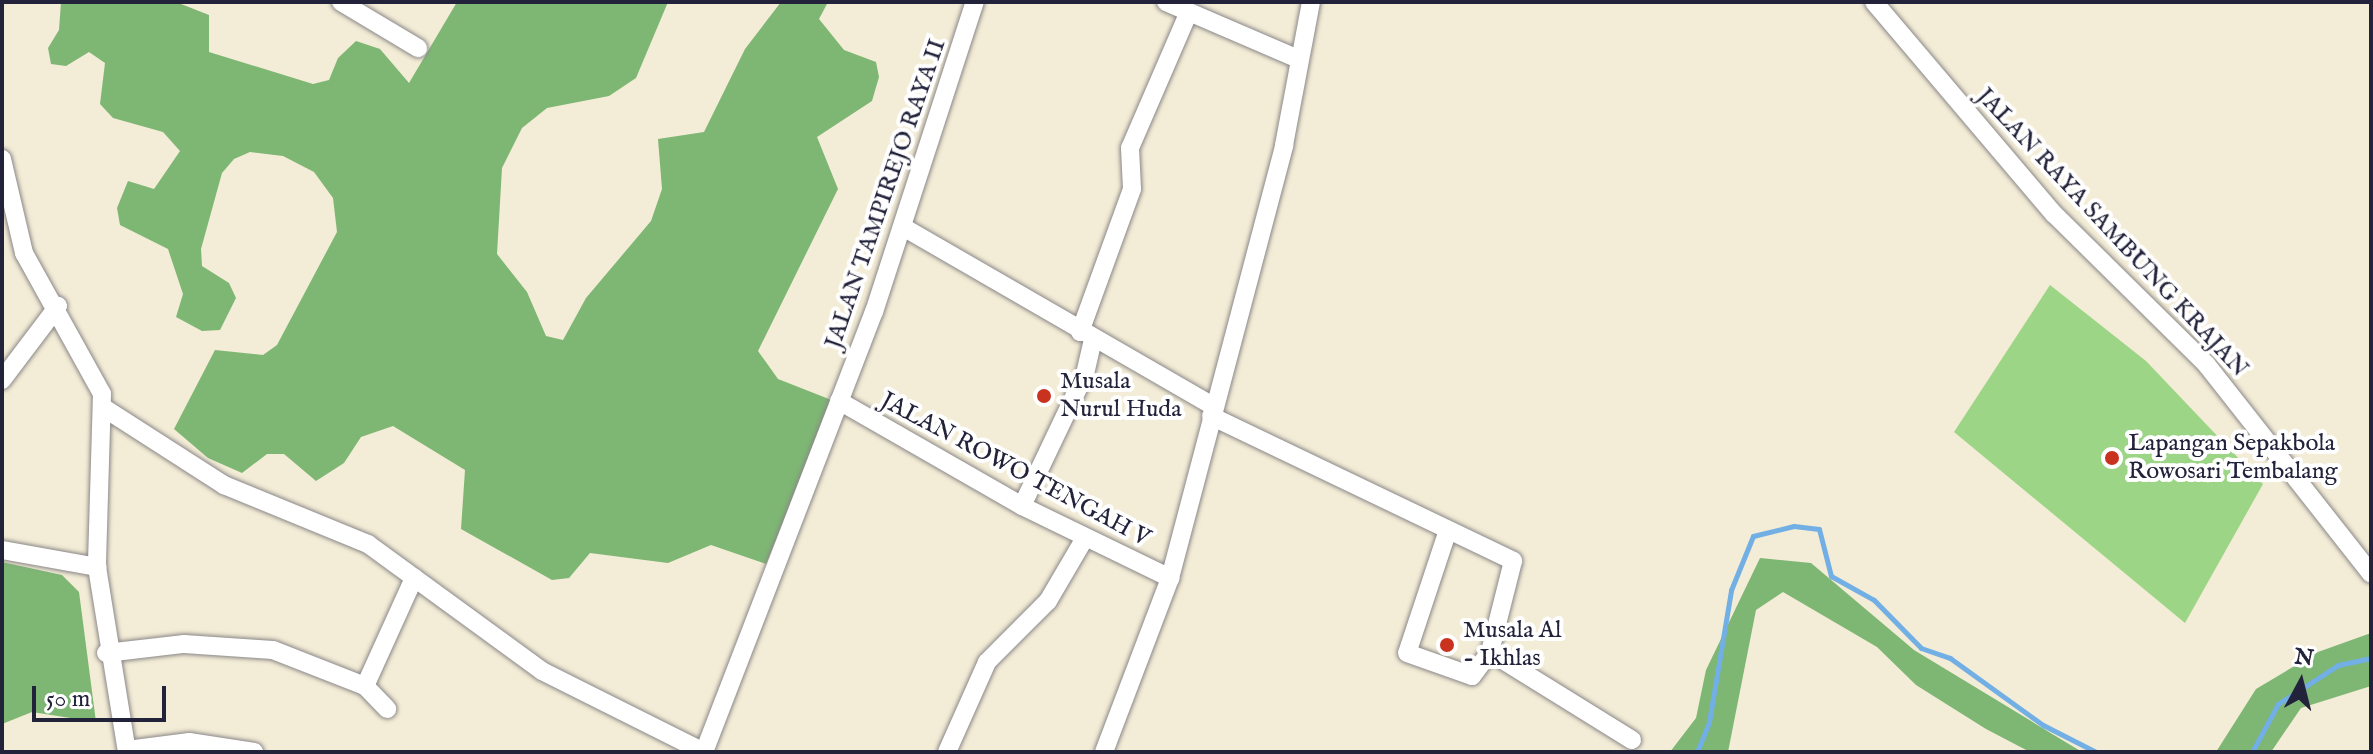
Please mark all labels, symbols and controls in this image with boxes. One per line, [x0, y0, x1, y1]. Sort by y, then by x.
street label: JALAN TAMPIREJO RAYA II [819, 35, 953, 353]
street label: JALAN RAYA SAMBUNG KRAJAN [1970, 82, 2254, 384]
place label: Musala Nurul Huda [1060, 368, 1182, 424]
street label: JALAN ROWO TENGAH V [875, 387, 1155, 553]
marker: Musala Nurul Huda [1035, 387, 1053, 405]
place label: Lapangan Sepakbola Rowosari Tembalang [2128, 430, 2337, 486]
marker: Lapangan Sepakbola Rowosari Tembalang [2103, 449, 2121, 467]
place label: Musala Al - Ikhlas [1463, 617, 1562, 673]
marker: Musala Al - Ikhlas [1438, 636, 1456, 654]
north arrow [2261, 642, 2341, 722]
text: N [2293, 643, 2315, 673]
scale bar [36, 670, 170, 720]
text: 50 m [46, 684, 90, 715]

